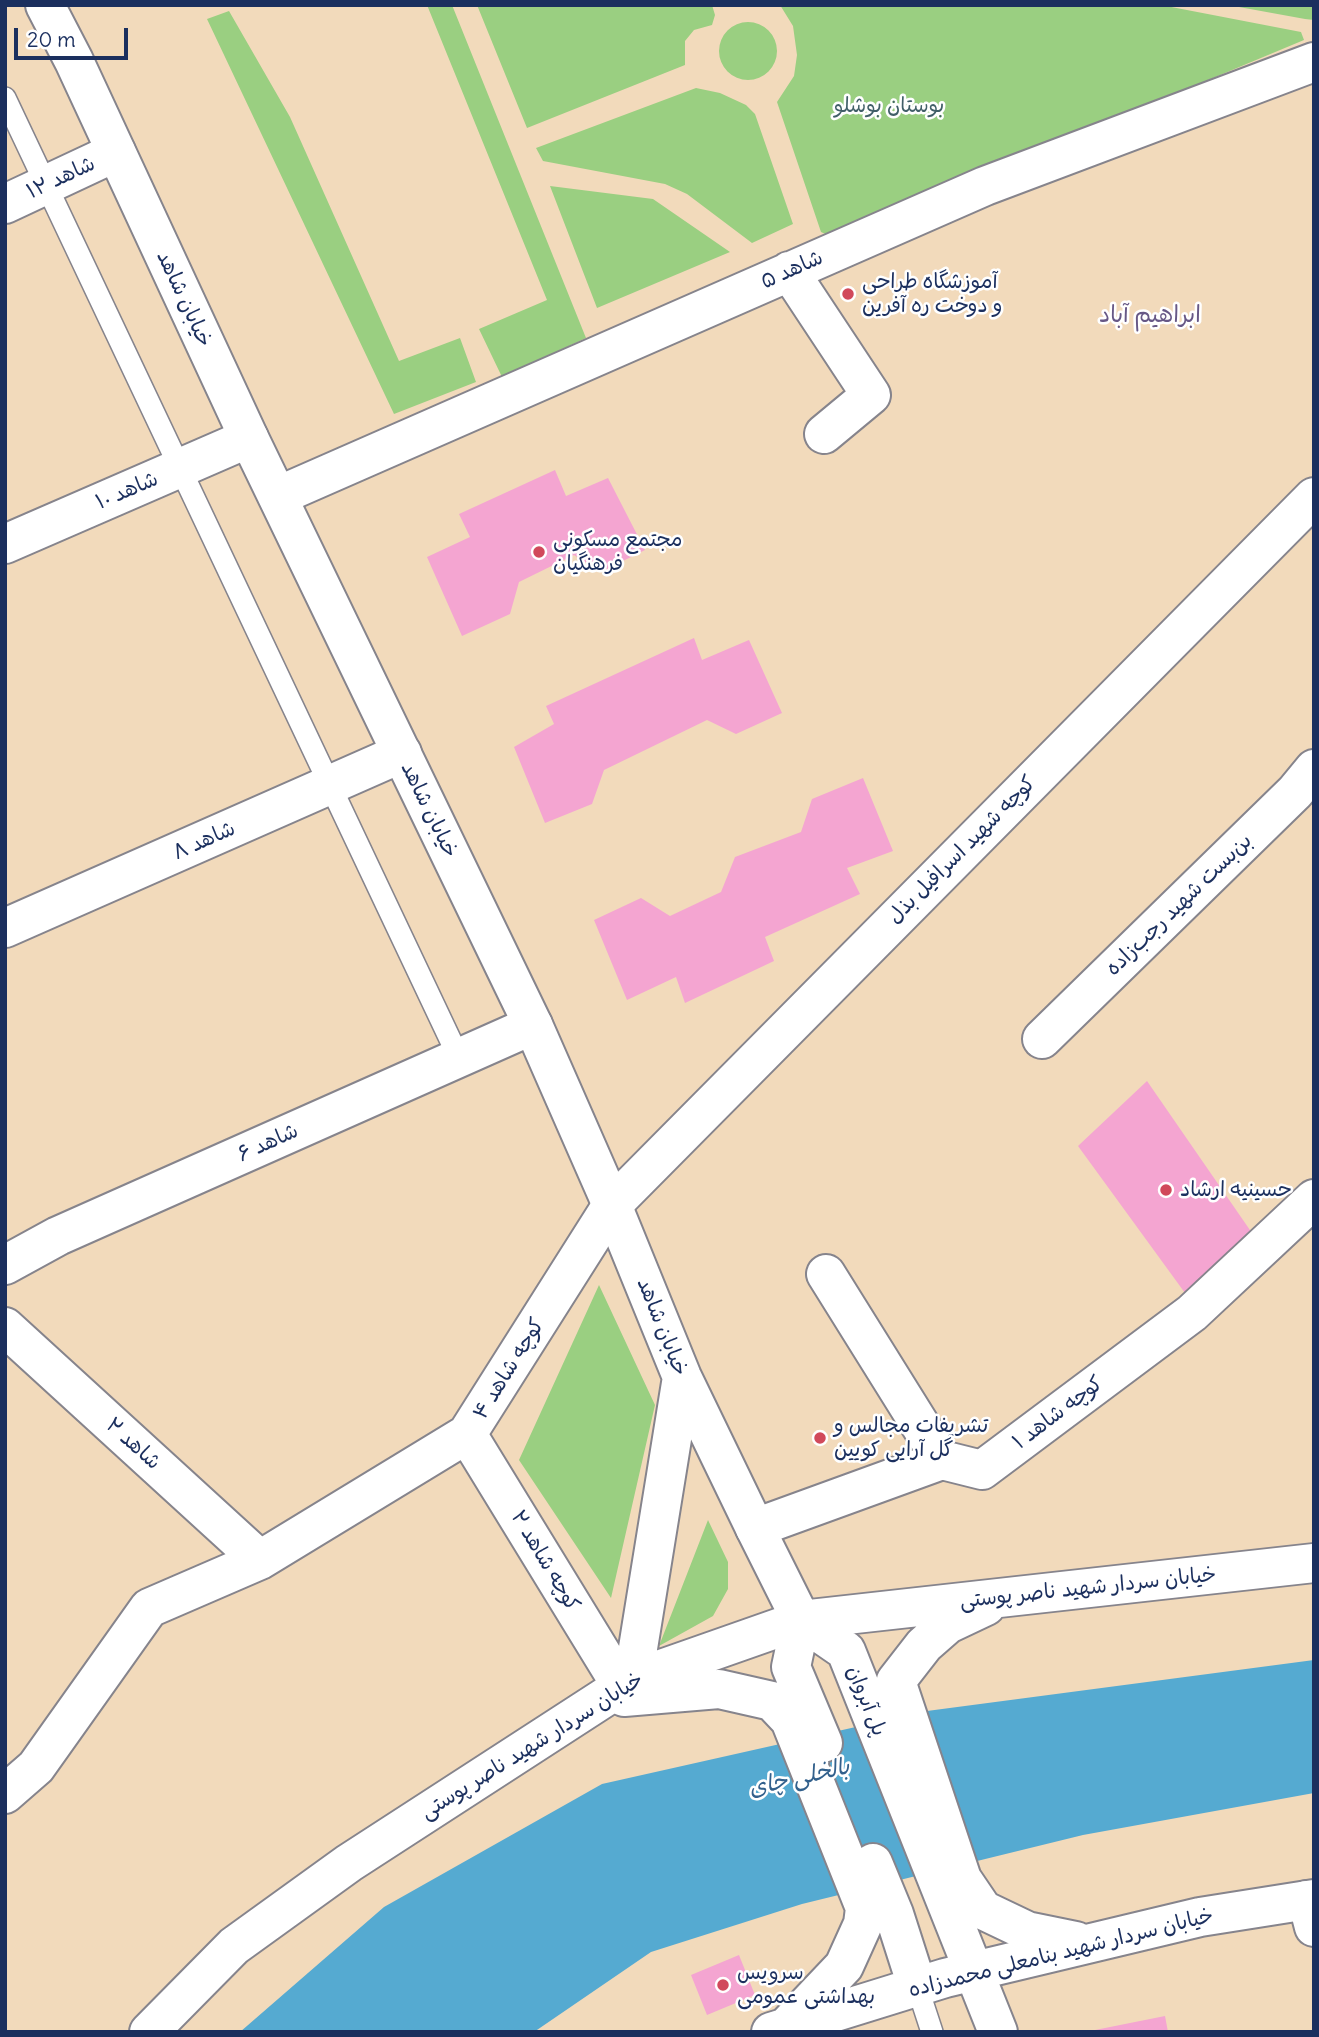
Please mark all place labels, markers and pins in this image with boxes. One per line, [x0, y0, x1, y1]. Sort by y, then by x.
place label: آموزشگاه طراحی و دوخت ره آفرین [862, 269, 1002, 319]
marker: آموزشگاه طراحی و دوخت ره آفرین [840, 286, 856, 302]
place label: مجتمع مسکونی فرهنگیان [553, 527, 683, 577]
marker: مجتمع مسکونی فرهنگیان [531, 544, 547, 560]
place label: حسینیه ارشاد [1180, 1177, 1292, 1203]
marker: حسینیه ارشاد [1158, 1182, 1174, 1198]
place label: تشریفات مجالس و گل آرایی کویین [834, 1413, 988, 1463]
marker: تشریفات مجالس و گل آرایی کویین [812, 1430, 828, 1446]
place label: سرویس بهداشتی عمومی [737, 1960, 875, 2010]
marker: سرویس بهداشتی عمومی [715, 1977, 731, 1993]

